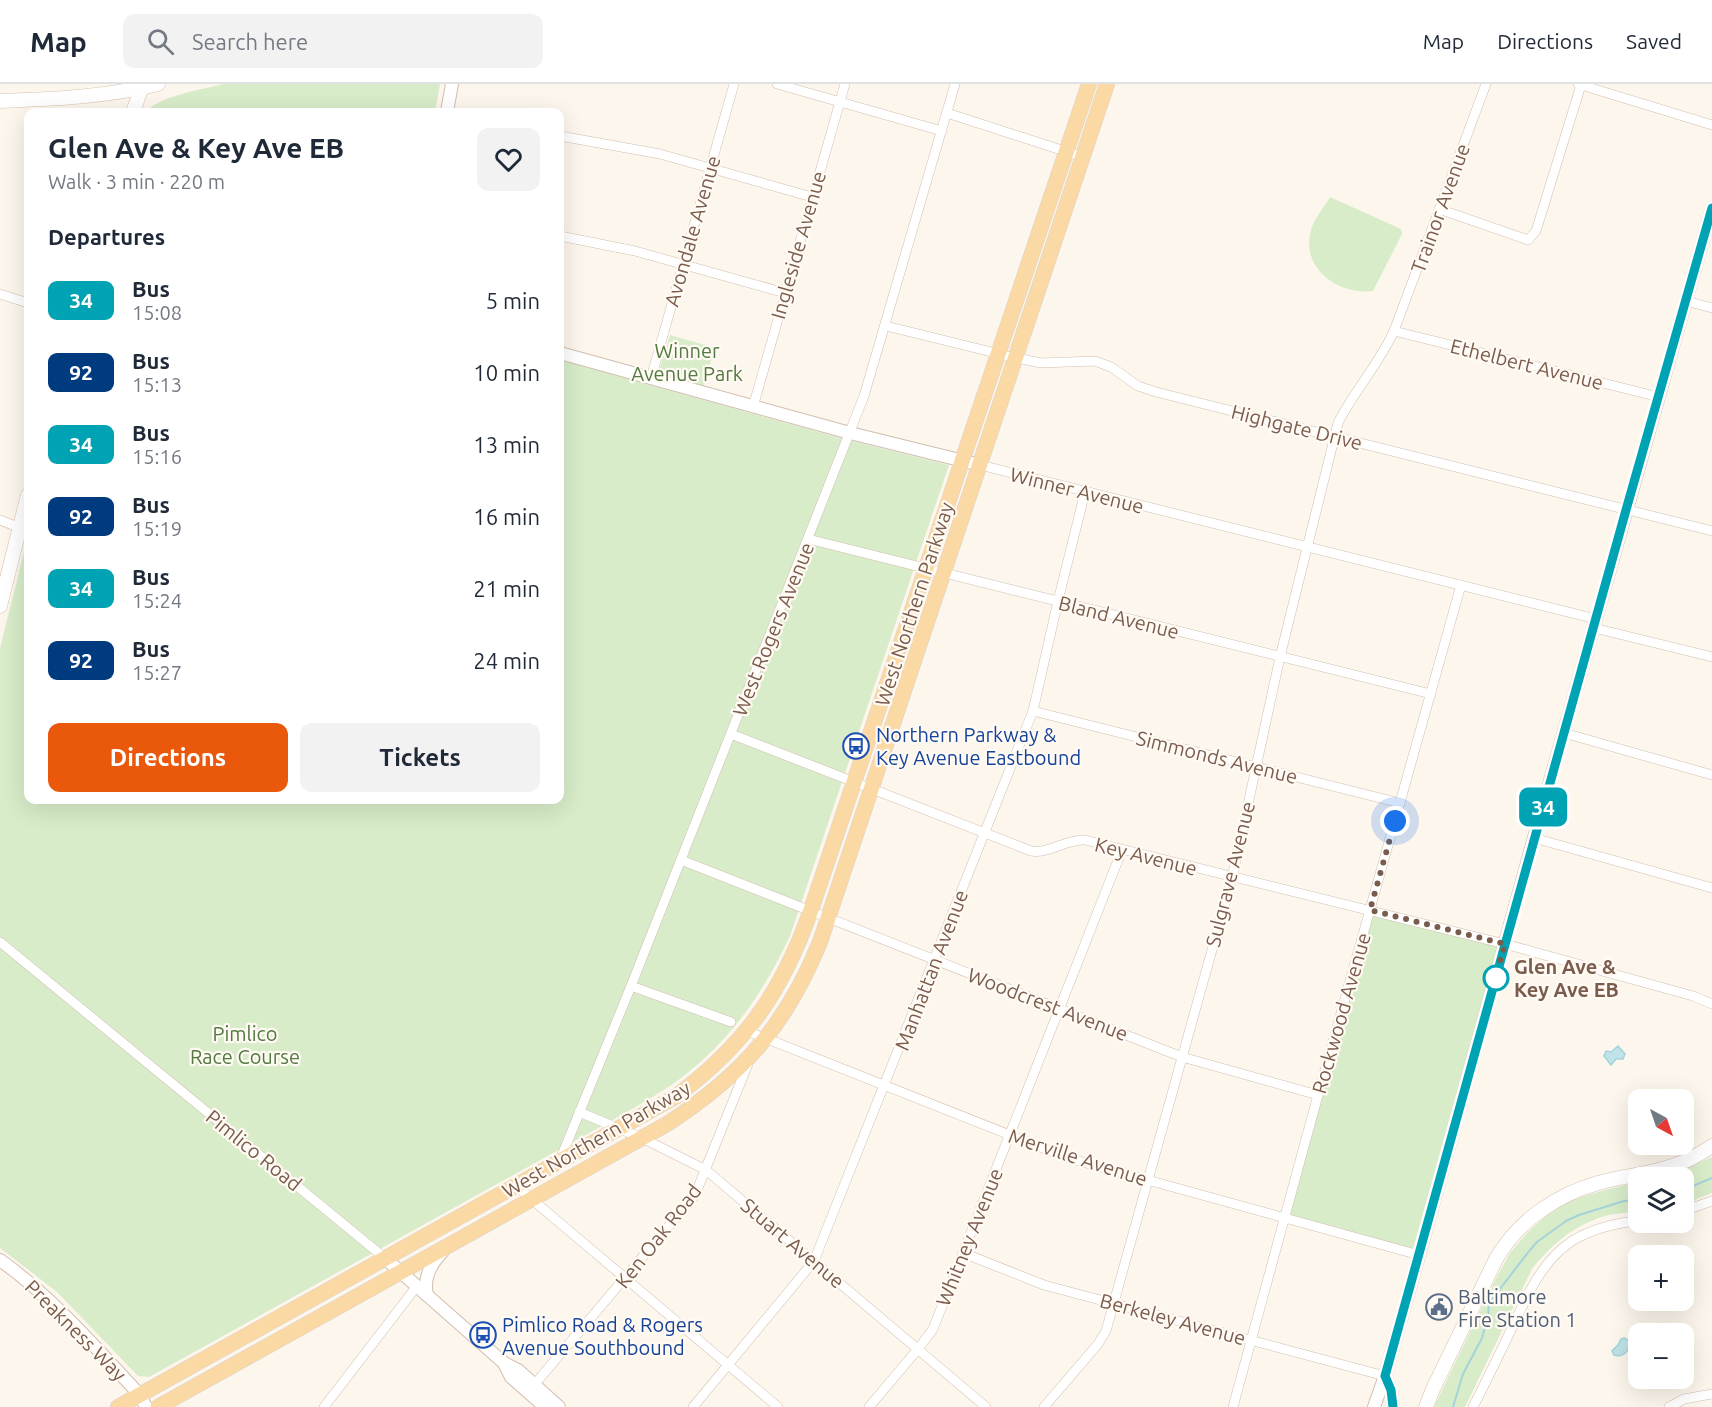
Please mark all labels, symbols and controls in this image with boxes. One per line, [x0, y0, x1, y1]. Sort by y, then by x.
search box [123, 14, 543, 68]
icon: search [144, 25, 177, 58]
text: Map [30, 26, 87, 57]
text: Search here [192, 29, 308, 54]
text: Map [1423, 29, 1464, 53]
text: Directions [1497, 29, 1593, 53]
text: Saved [1626, 29, 1682, 53]
button: heart [477, 128, 540, 191]
text: Glen Ave & Key Ave EB [48, 132, 344, 163]
street label: Trainor Avenue [1406, 140, 1474, 276]
street label: Avondale Avenue [659, 153, 725, 309]
street label: Ingleside Avenue [766, 169, 830, 321]
text: Walk · 3 min · 220 m [48, 170, 225, 193]
text: Departures [48, 224, 165, 249]
text: Bus [132, 276, 170, 301]
text: 34 [69, 288, 93, 312]
text: 5 min [486, 288, 540, 313]
text: 15:08 [132, 301, 182, 324]
street label: Ethelbert Avenue [1448, 334, 1606, 394]
park label: Winner Avenue Park [631, 339, 743, 385]
text: Bus [132, 348, 170, 373]
text: 92 [69, 360, 93, 384]
text: 10 min [473, 360, 540, 385]
text: 15:13 [132, 373, 182, 396]
street label: Highgate Drive [1229, 400, 1365, 454]
text: Bus [132, 420, 170, 445]
text: 34 [69, 432, 93, 456]
text: 13 min [473, 432, 540, 457]
text: 15:16 [132, 445, 182, 468]
street label: Winner Avenue [1008, 462, 1146, 518]
text: Bus [132, 492, 170, 517]
street label: West Northern Parkway [870, 499, 958, 709]
text: 92 [69, 504, 93, 528]
text: 16 min [473, 504, 540, 529]
text: 15:19 [132, 517, 182, 540]
street label: West Rogers Avenue [728, 539, 818, 719]
text: Bus [132, 564, 170, 589]
text: 34 [69, 576, 93, 600]
text: 21 min [473, 576, 540, 601]
text: 15:24 [132, 589, 182, 612]
street label: Bland Avenue [1056, 591, 1182, 643]
text: Bus [132, 636, 170, 661]
text: 92 [69, 648, 93, 672]
text: 24 min [473, 648, 540, 673]
text: 15:27 [132, 661, 182, 684]
button: Directions [48, 723, 288, 792]
button: Tickets [300, 723, 540, 792]
place label: Northern Parkway & Key Avenue Eastbound [876, 723, 1081, 769]
street label: Simmonds Avenue [1134, 726, 1300, 788]
bus stop icon: Northern Parkway & Key Avenue Eastbound [841, 731, 871, 761]
line badge: 34 [1516, 788, 1570, 826]
text: 34 [1531, 795, 1555, 819]
street label: Sulgrave Avenue [1201, 799, 1259, 949]
your location [1380, 806, 1410, 836]
street label: Key Avenue [1092, 832, 1200, 880]
street label: Manhattan Avenue [890, 886, 972, 1054]
street label: Rockwood Avenue [1307, 930, 1375, 1096]
place label: Glen Ave & Key Ave EB [1514, 955, 1619, 1001]
street label: Woodcrest Avenue [965, 963, 1131, 1045]
marker: Glen Ave & Key Ave EB [1483, 965, 1509, 991]
park label: Pimlico Race Course [190, 1022, 300, 1068]
street label: West Northern Parkway [498, 1076, 694, 1202]
north arrow [1628, 1089, 1694, 1155]
map controls [1628, 1089, 1694, 1389]
street label: Pimlico Road [202, 1105, 306, 1195]
street label: Merville Avenue [1006, 1124, 1150, 1190]
street label: Whitney Avenue [931, 1165, 1007, 1309]
button: layers [1628, 1167, 1694, 1233]
street label: Ken Oak Road [610, 1179, 706, 1293]
street label: Stuart Avenue [737, 1193, 849, 1293]
button: + [1628, 1245, 1694, 1311]
street label: Preakness Way [21, 1275, 132, 1386]
place label: Baltimore Fire Station 1 [1458, 1285, 1577, 1331]
street label: Berkeley Avenue [1098, 1288, 1248, 1350]
public building icon: Baltimore Fire Station 1 [1424, 1292, 1454, 1322]
place label: Pimlico Road & Rogers Avenue Southbound [502, 1313, 703, 1359]
bus stop icon: Pimlico Road & Rogers Avenue Southbound [468, 1320, 498, 1350]
button: − [1628, 1323, 1694, 1389]

